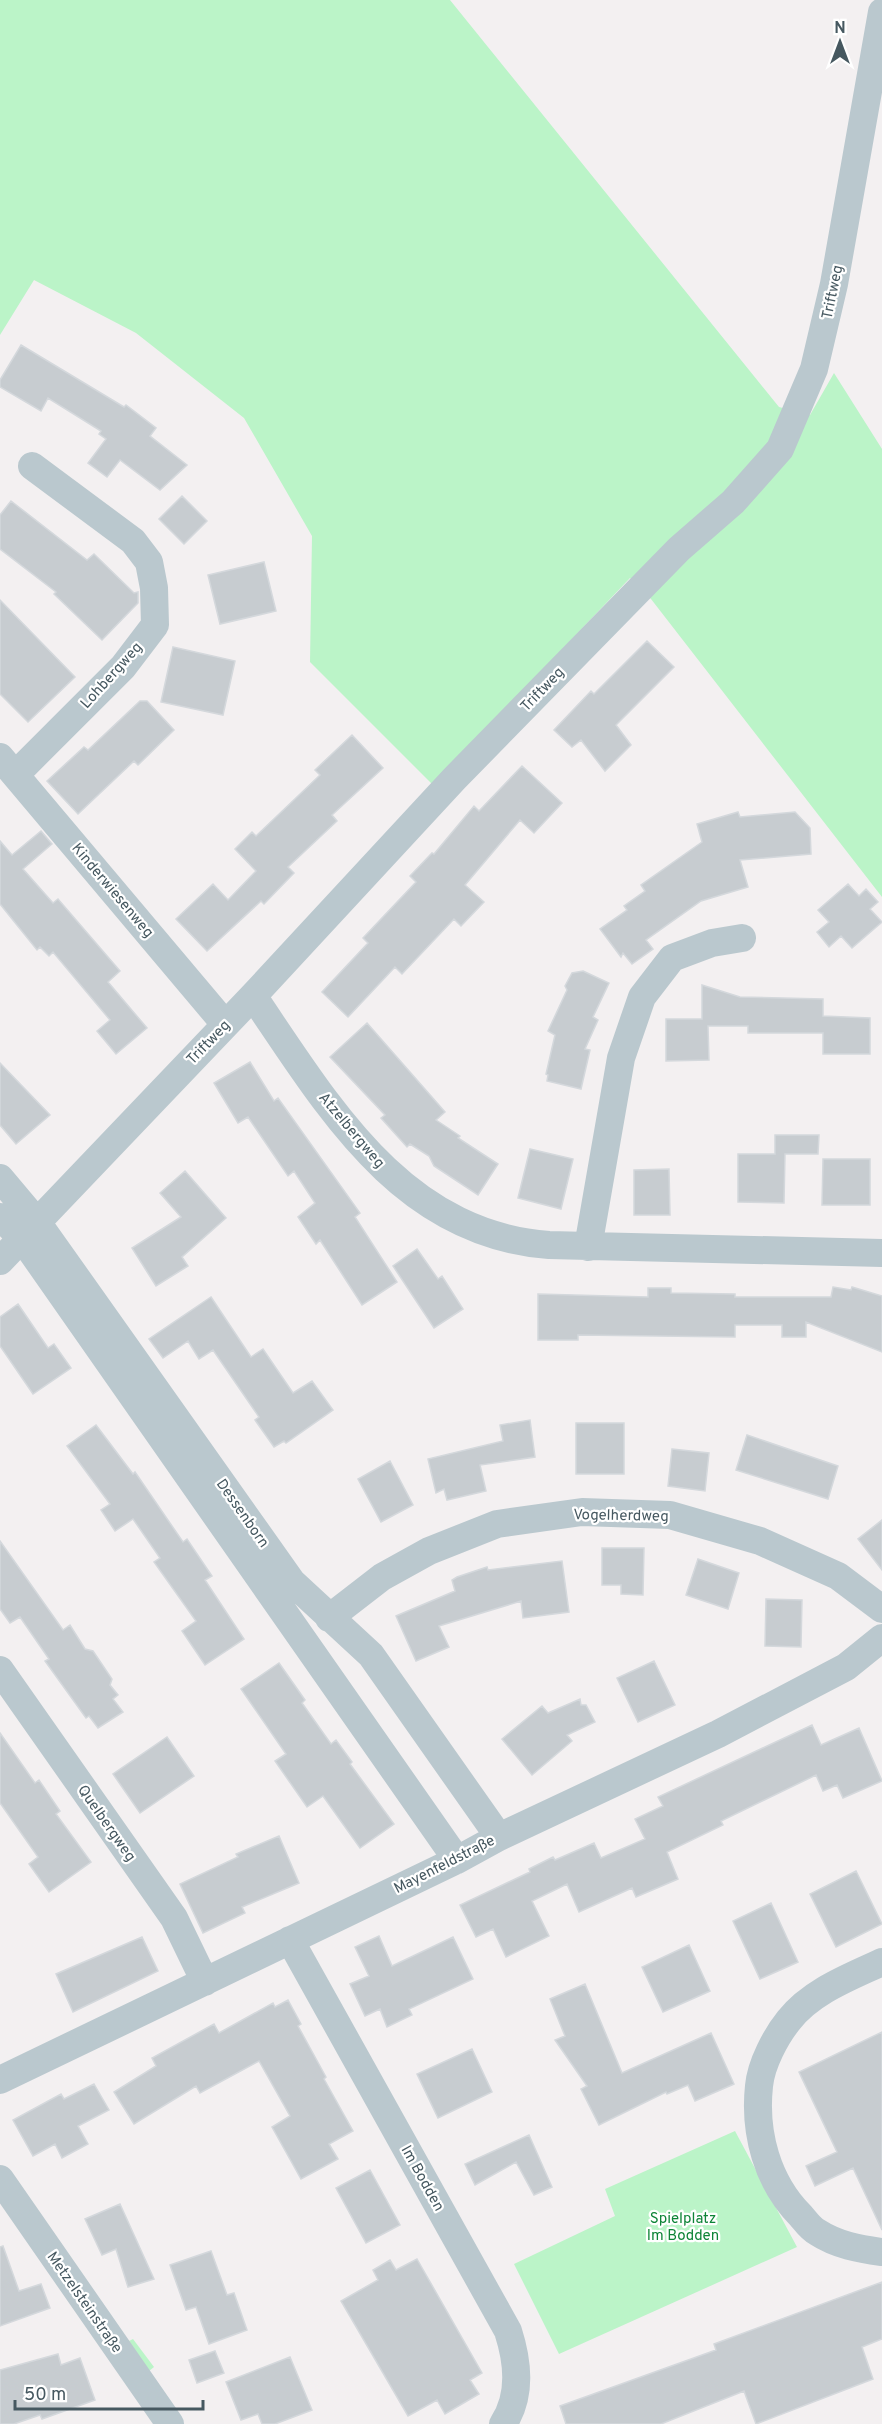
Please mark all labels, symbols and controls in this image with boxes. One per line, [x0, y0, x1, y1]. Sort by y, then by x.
north arrow [810, 12, 870, 72]
text: N [834, 19, 846, 39]
street label: Triftweg [818, 263, 848, 321]
street label: Lohbergweg [77, 639, 147, 713]
street label: Triftweg [517, 664, 569, 716]
street label: Kinderwiesenweg [67, 840, 157, 942]
street label: Triftweg [183, 1017, 235, 1069]
street label: Atzelbergweg [314, 1089, 388, 1173]
street label: Dessenborn [211, 1476, 272, 1552]
street label: Vogelherdweg [573, 1506, 669, 1527]
street label: Quelbergweg [72, 1782, 139, 1866]
street label: Mayenfeldstraße [391, 1832, 498, 1899]
street label: Im Bodden [396, 2142, 448, 2215]
park label: Spielplatz Im Bodden [647, 2210, 719, 2246]
street label: Metzelsteinstraße [42, 2248, 126, 2357]
scale bar [15, 2373, 202, 2411]
text: 50 m [24, 2384, 66, 2407]

